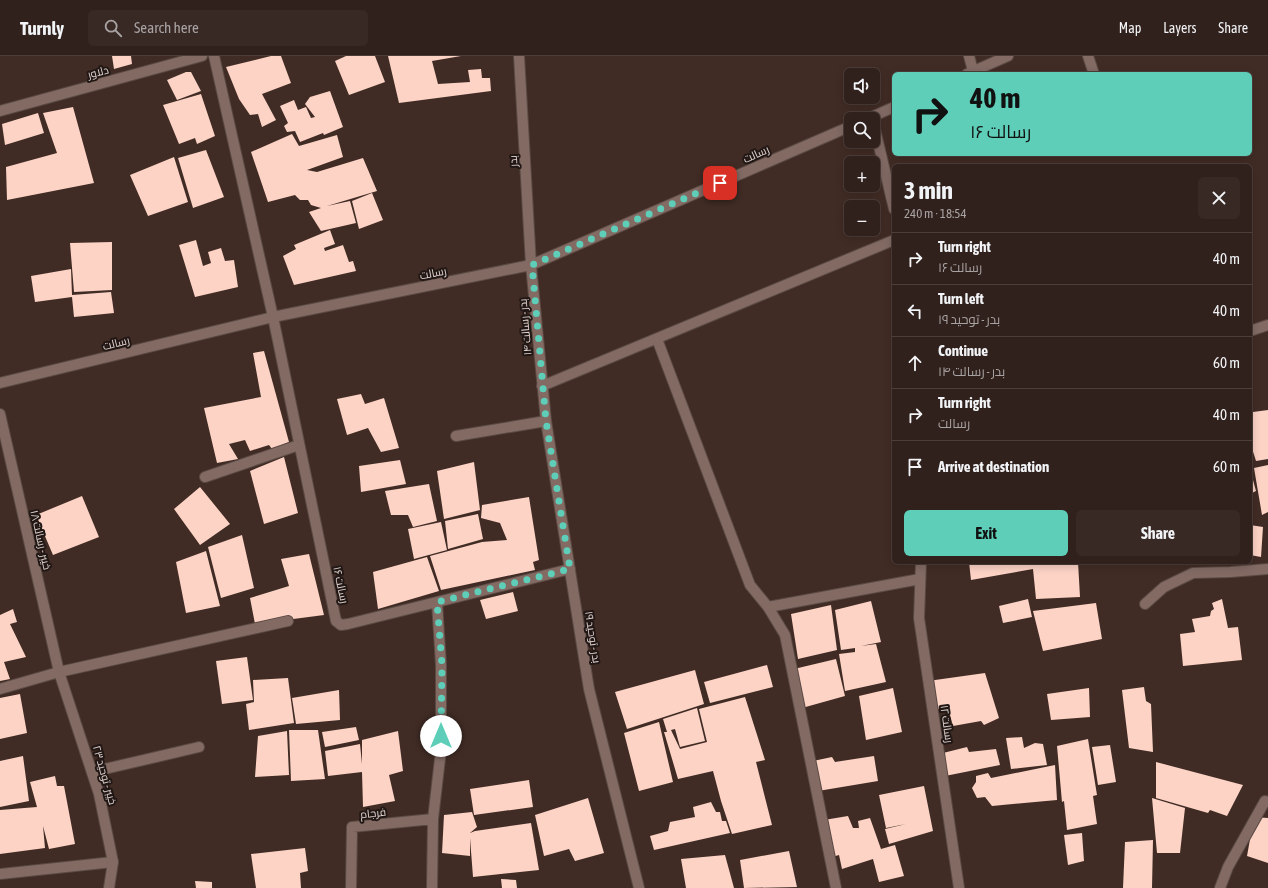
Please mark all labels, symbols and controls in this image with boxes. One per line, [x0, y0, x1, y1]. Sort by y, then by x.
search box [88, 10, 368, 46]
text: Turnly [20, 17, 64, 39]
icon: search [102, 17, 124, 39]
text: Search here [134, 19, 199, 36]
text: Map [1119, 20, 1141, 36]
text: Layers [1163, 20, 1196, 36]
text: Share [1218, 20, 1248, 36]
street label: دلاور [85, 63, 110, 82]
map controls [844, 68, 880, 236]
button: sound [844, 68, 880, 104]
text: 40 m [970, 82, 1020, 114]
icon: right [904, 88, 956, 140]
button: search [844, 112, 880, 148]
text: رسالت ۱۶ [970, 121, 1031, 142]
street label: رسالت [741, 143, 771, 166]
street label: بدر [507, 155, 520, 168]
button: + [844, 156, 880, 192]
pin [703, 166, 737, 200]
icon: arrive [709, 172, 731, 194]
text: 3 min [904, 177, 953, 204]
button: close [1198, 177, 1240, 219]
button: − [844, 200, 880, 236]
text: 240 m · 18:54 [904, 206, 967, 221]
text: Turn right [938, 238, 991, 255]
icon: right [904, 248, 926, 270]
text: 40 m [1213, 250, 1240, 267]
text: رسالت ۱۶ [938, 260, 982, 275]
street label: رسالت [418, 264, 448, 282]
text: Turn left [938, 290, 984, 307]
street label: بدر - رسالت ۱۴ [517, 298, 534, 356]
icon: left [904, 300, 926, 322]
text: 40 m [1213, 302, 1240, 319]
text: بدر - توحید ۱۹ [938, 312, 1000, 327]
street label: رسالت [101, 334, 131, 353]
text: Continue [938, 342, 988, 359]
icon: ahead [904, 352, 926, 374]
text: 60 m [1213, 354, 1240, 371]
text: بدر - رسالت ۱۴ [938, 364, 1005, 379]
text: Turn right [938, 394, 991, 411]
icon: right [904, 404, 926, 426]
text: 40 m [1213, 406, 1240, 423]
text: رسالت [938, 416, 970, 431]
icon: arrive [904, 456, 926, 478]
text: Arrive at destination [938, 458, 1049, 475]
text: 60 m [1213, 458, 1240, 475]
street label: خیبر - رسالت ۱۸ [27, 509, 54, 571]
button: Exit [904, 510, 1068, 556]
button: Share [1076, 510, 1240, 556]
street label: رسالت ۱۶ [330, 565, 351, 605]
street label: بدر - توحید ۱۹ [582, 610, 603, 664]
street label: رسالت ۱۲ [937, 704, 956, 744]
position arrow [420, 715, 462, 757]
street label: خیبر - توحید ۲۳ [90, 744, 119, 806]
street label: فرجام [359, 806, 387, 822]

